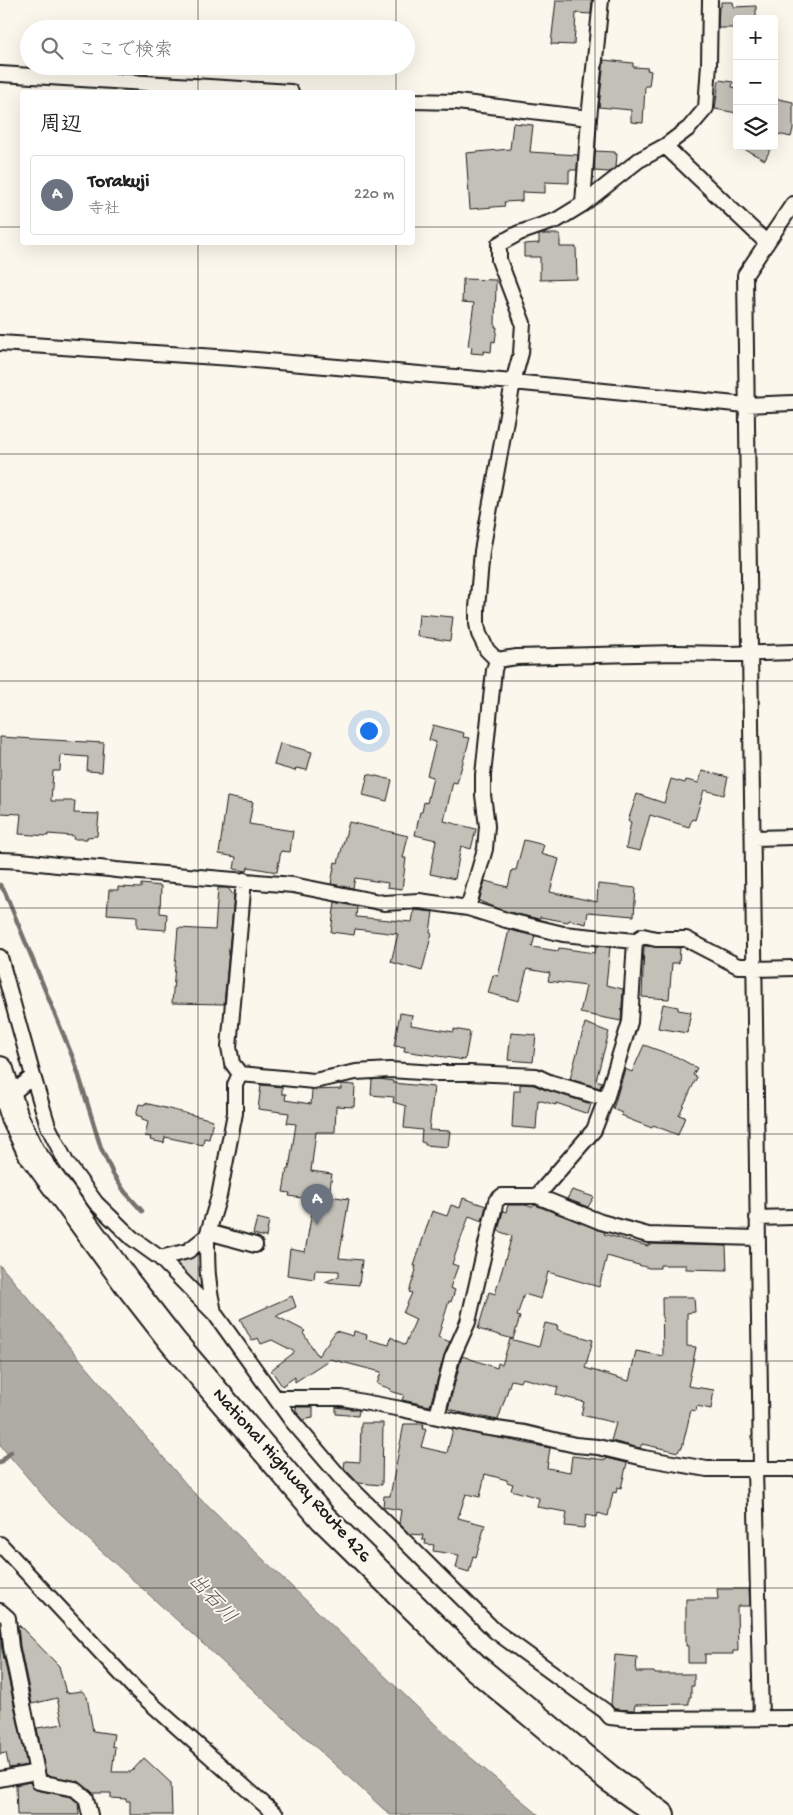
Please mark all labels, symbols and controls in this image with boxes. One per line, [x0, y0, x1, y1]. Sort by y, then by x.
map controls [733, 15, 778, 150]
button: + [733, 15, 778, 60]
search box [20, 20, 415, 75]
icon: search [38, 34, 66, 62]
text: ここで検索 [78, 40, 173, 63]
button: − [733, 60, 778, 105]
button: layers [733, 105, 778, 150]
text: 周辺 [40, 114, 82, 139]
text: Torakuji [88, 171, 149, 194]
text: A [52, 186, 62, 205]
text: 220 m [354, 186, 394, 205]
text: 寺社 [88, 201, 120, 220]
your location [356, 718, 382, 744]
pin: A [301, 1184, 333, 1225]
street label: National Highway Route 426 [207, 1384, 376, 1568]
water label: 出石川 [182, 1570, 241, 1630]

